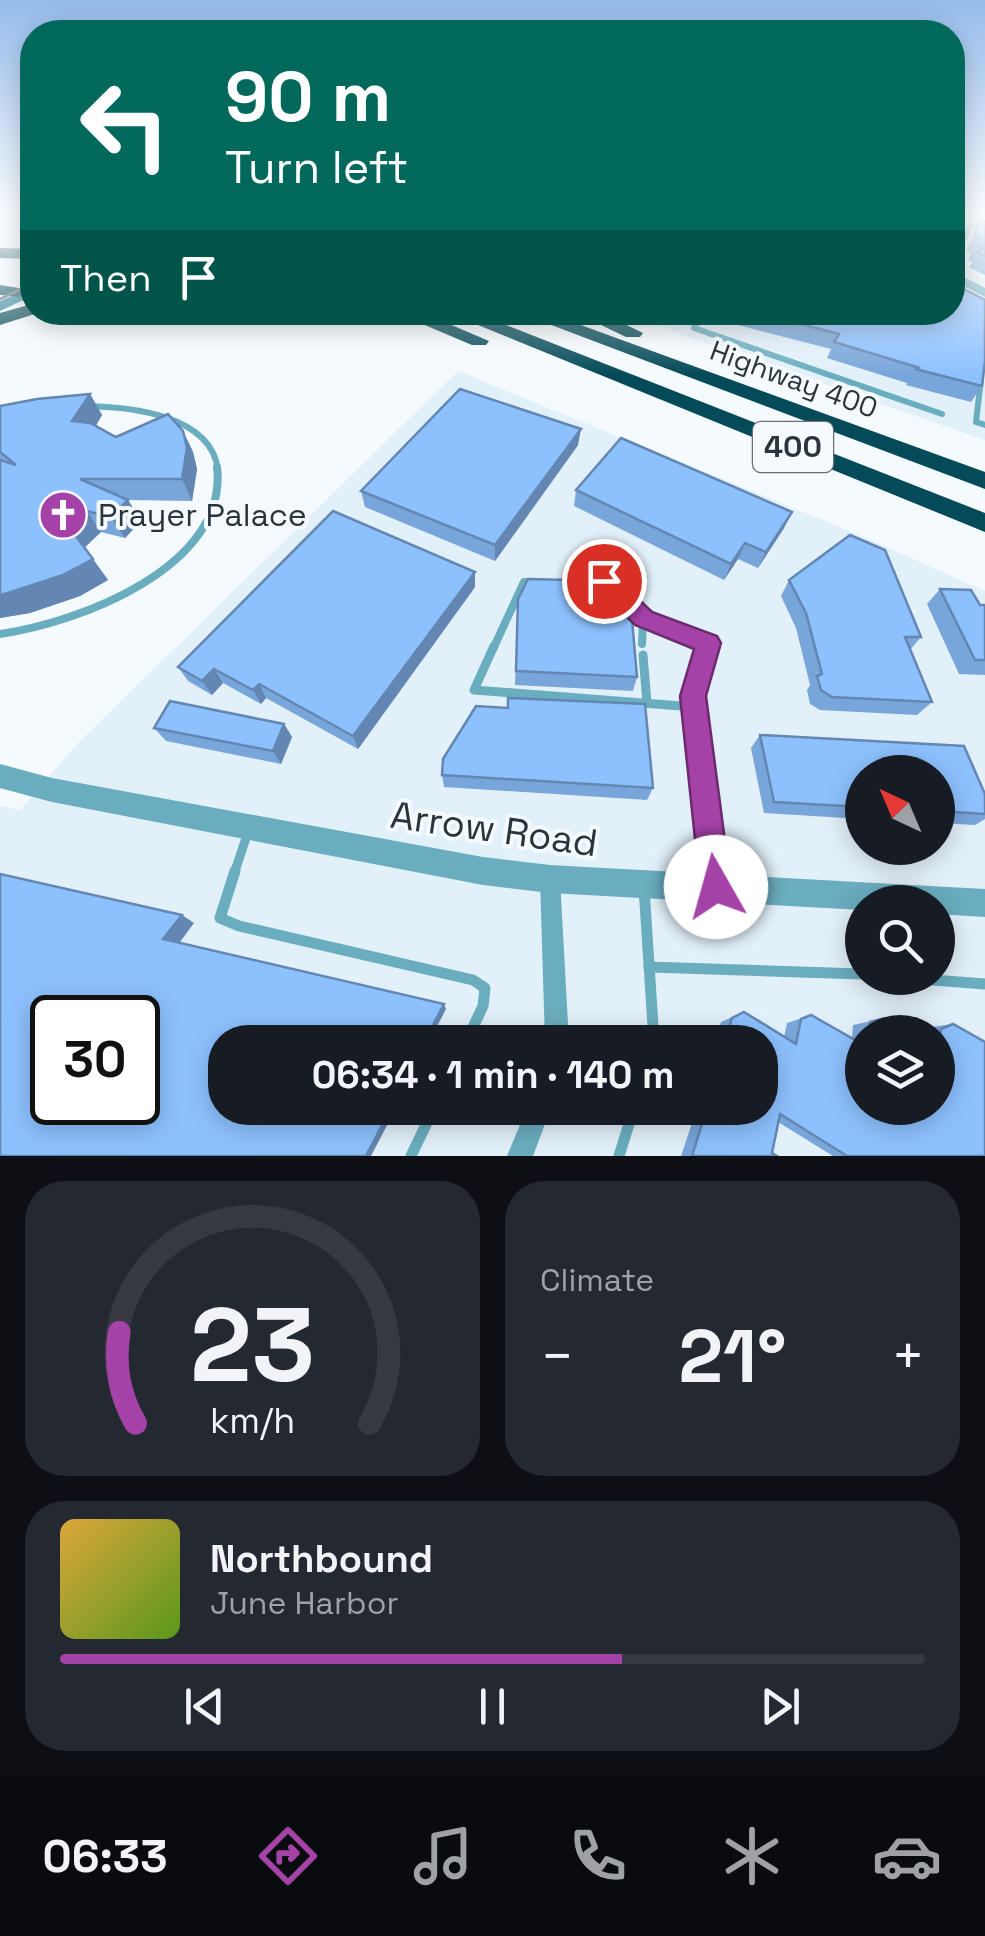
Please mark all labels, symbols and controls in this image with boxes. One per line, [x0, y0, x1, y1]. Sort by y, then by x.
text: 90 m [225, 52, 391, 141]
icon: left [60, 60, 190, 190]
text: Turn left [225, 139, 408, 196]
icon: arrive [171, 250, 226, 305]
text: Then [60, 254, 151, 302]
street label: Highway 400 [705, 332, 883, 426]
road number: 400 [753, 422, 833, 472]
church icon: Prayer Palace [37, 489, 89, 541]
place label: Prayer Palace [98, 495, 307, 535]
pin [562, 539, 647, 624]
icon: arrive [577, 554, 632, 609]
north arrow [845, 755, 955, 865]
map controls [845, 755, 955, 1125]
street label: Arrow Road [387, 791, 601, 867]
position arrow [664, 835, 768, 939]
button: search [845, 885, 955, 995]
speed limit sign: 30 [30, 995, 160, 1125]
button: layers [845, 1015, 955, 1125]
text: 06:34 · 1 min · 140 m [312, 1051, 674, 1099]
text: Climate [540, 1260, 654, 1300]
text: 23 [190, 1279, 315, 1411]
text: 21° [678, 1308, 787, 1404]
text: − [540, 1321, 574, 1391]
text: + [891, 1321, 925, 1391]
text: km/h [210, 1398, 295, 1443]
text: Northbound [210, 1535, 433, 1583]
text: June Harbor [210, 1583, 398, 1623]
icon: previous [177, 1679, 232, 1734]
icon: pause [465, 1679, 520, 1734]
icon: next [753, 1679, 808, 1734]
icon: directions [253, 1821, 323, 1891]
icon: music [408, 1821, 478, 1891]
icon: phone [563, 1821, 633, 1891]
icon: climate [717, 1821, 787, 1891]
icon: car [872, 1821, 942, 1891]
text: 06:33 [42, 1828, 168, 1885]

